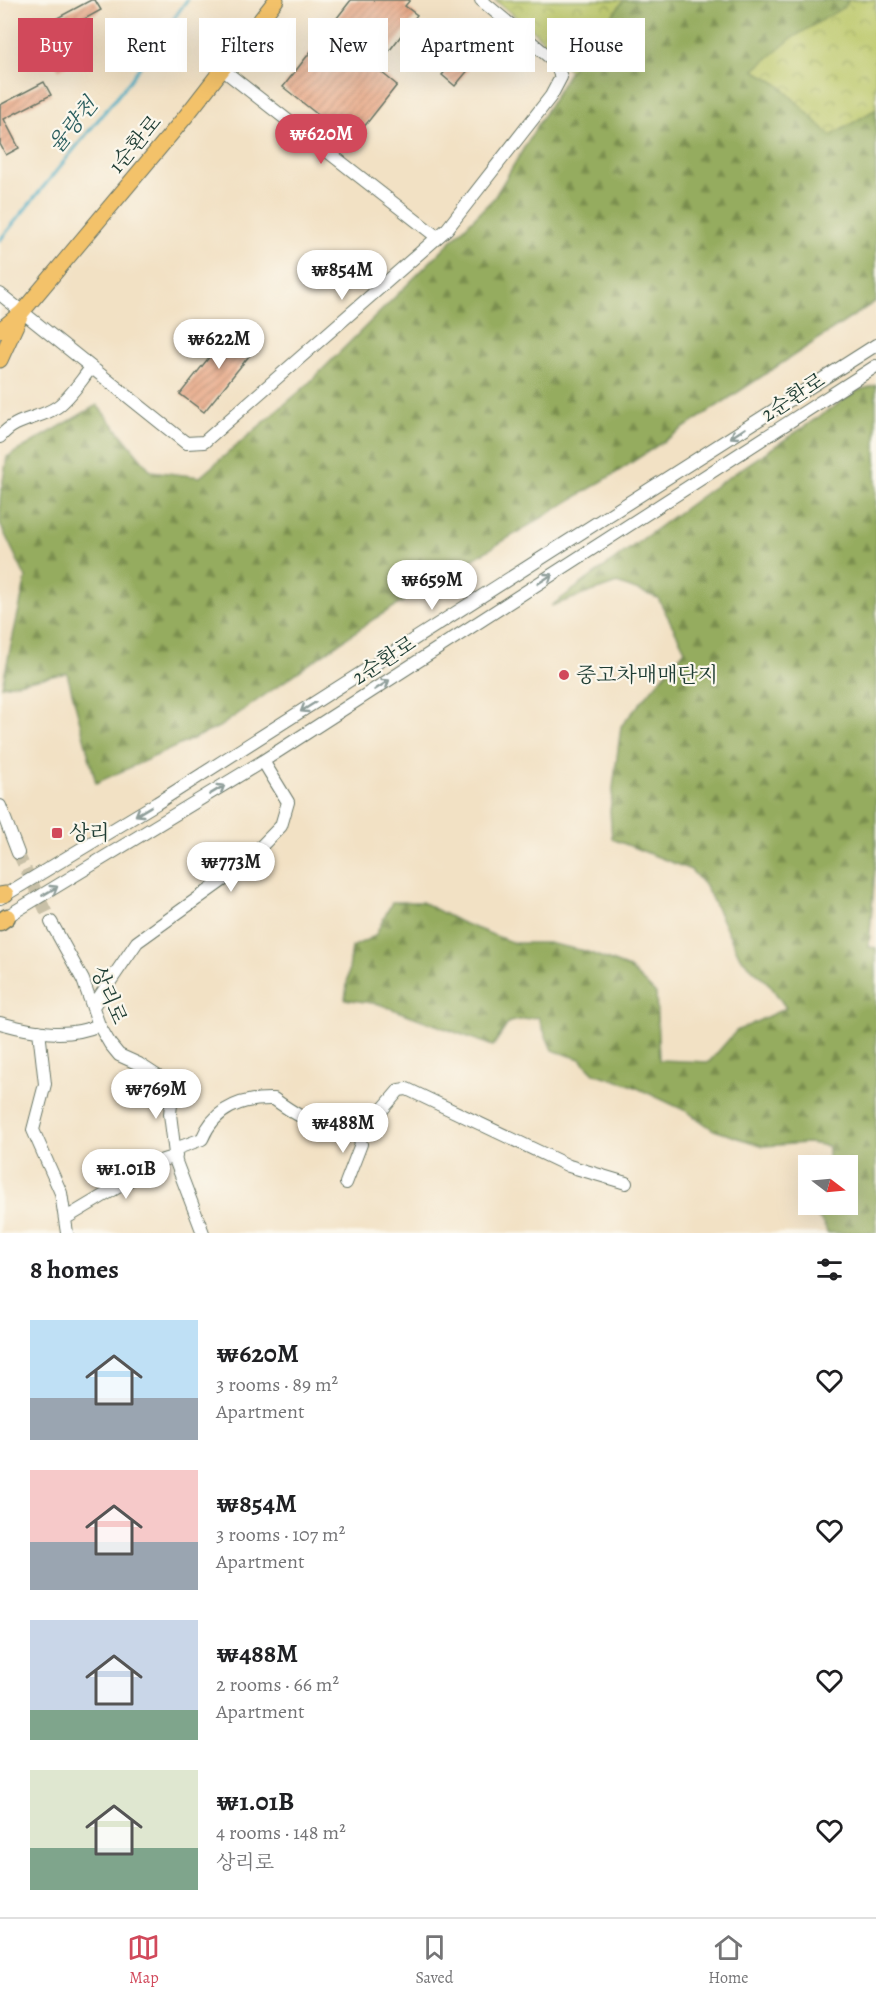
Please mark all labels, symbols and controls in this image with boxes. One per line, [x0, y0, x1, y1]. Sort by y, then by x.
chip: Buy [18, 18, 93, 72]
chip: Rent [105, 18, 187, 72]
chip: Filters [199, 18, 296, 72]
chip: New [308, 18, 388, 72]
chip: Apartment [400, 18, 535, 72]
chip: House [547, 18, 645, 72]
water label: 율량천 [41, 90, 106, 160]
street label: 1순환로 [102, 109, 168, 179]
pin: ₩620M [279, 114, 363, 165]
text: ₩620M [289, 120, 353, 147]
pin: ₩854M [300, 250, 384, 301]
text: ₩854M [311, 256, 373, 283]
pin: ₩622M [177, 319, 261, 370]
text: ₩622M [187, 325, 251, 352]
street label: 2순환로 [756, 366, 830, 428]
one-way arrow [730, 428, 747, 440]
pin: ₩659M [390, 560, 474, 611]
text: ₩659M [401, 566, 463, 593]
one-way arrow [537, 573, 554, 586]
street label: 2순환로 [347, 629, 421, 691]
place label: 중고차매매단지 [576, 661, 718, 689]
marker: 중고차매매단지 [557, 668, 571, 682]
one-way arrow [373, 679, 389, 691]
one-way arrow [300, 702, 317, 714]
one-way arrow [208, 783, 225, 795]
one-way arrow [135, 806, 152, 818]
place label: 상리 [69, 819, 110, 847]
marker: 상리 [50, 826, 64, 840]
pin: ₩773M [189, 842, 273, 893]
text: ₩773M [201, 848, 261, 875]
one-way arrow [41, 885, 58, 897]
street label: 상리로 [84, 962, 134, 1028]
pin: ₩769M [114, 1069, 198, 1120]
text: ₩769M [125, 1075, 187, 1102]
pin: ₩488M [301, 1103, 385, 1154]
text: ₩488M [311, 1109, 375, 1136]
pin: ₩1.01B [77, 1149, 175, 1200]
text: ₩1.01B [96, 1155, 156, 1182]
north arrow [798, 1155, 858, 1215]
map controls [798, 1155, 858, 1215]
text: 8 homes [30, 1252, 119, 1287]
icon: filters [813, 1253, 846, 1286]
text: ₩620M [216, 1336, 299, 1371]
icon: home [78, 1344, 150, 1416]
icon: heart [813, 1364, 846, 1397]
text: 3 rooms · 89 m² [216, 1371, 338, 1398]
text: Apartment [216, 1398, 305, 1425]
text: ₩854M [216, 1486, 297, 1521]
icon: home [78, 1494, 150, 1566]
icon: heart [813, 1514, 846, 1547]
text: 3 rooms · 107 m² [216, 1521, 345, 1548]
text: Apartment [216, 1548, 305, 1575]
text: ₩488M [216, 1636, 298, 1671]
icon: home [78, 1644, 150, 1716]
icon: heart [813, 1664, 846, 1697]
text: 2 rooms · 66 m² [216, 1671, 339, 1698]
text: Apartment [216, 1698, 305, 1725]
text: ₩1.01B [216, 1784, 294, 1819]
icon: home [78, 1794, 150, 1866]
icon: heart [813, 1814, 846, 1847]
text: 4 rooms · 148 m² [216, 1819, 346, 1846]
text: 상리로 [216, 1849, 274, 1876]
tab: Map [127, 1931, 160, 1989]
tab: Saved [415, 1931, 453, 1989]
tab: Home [708, 1931, 749, 1989]

